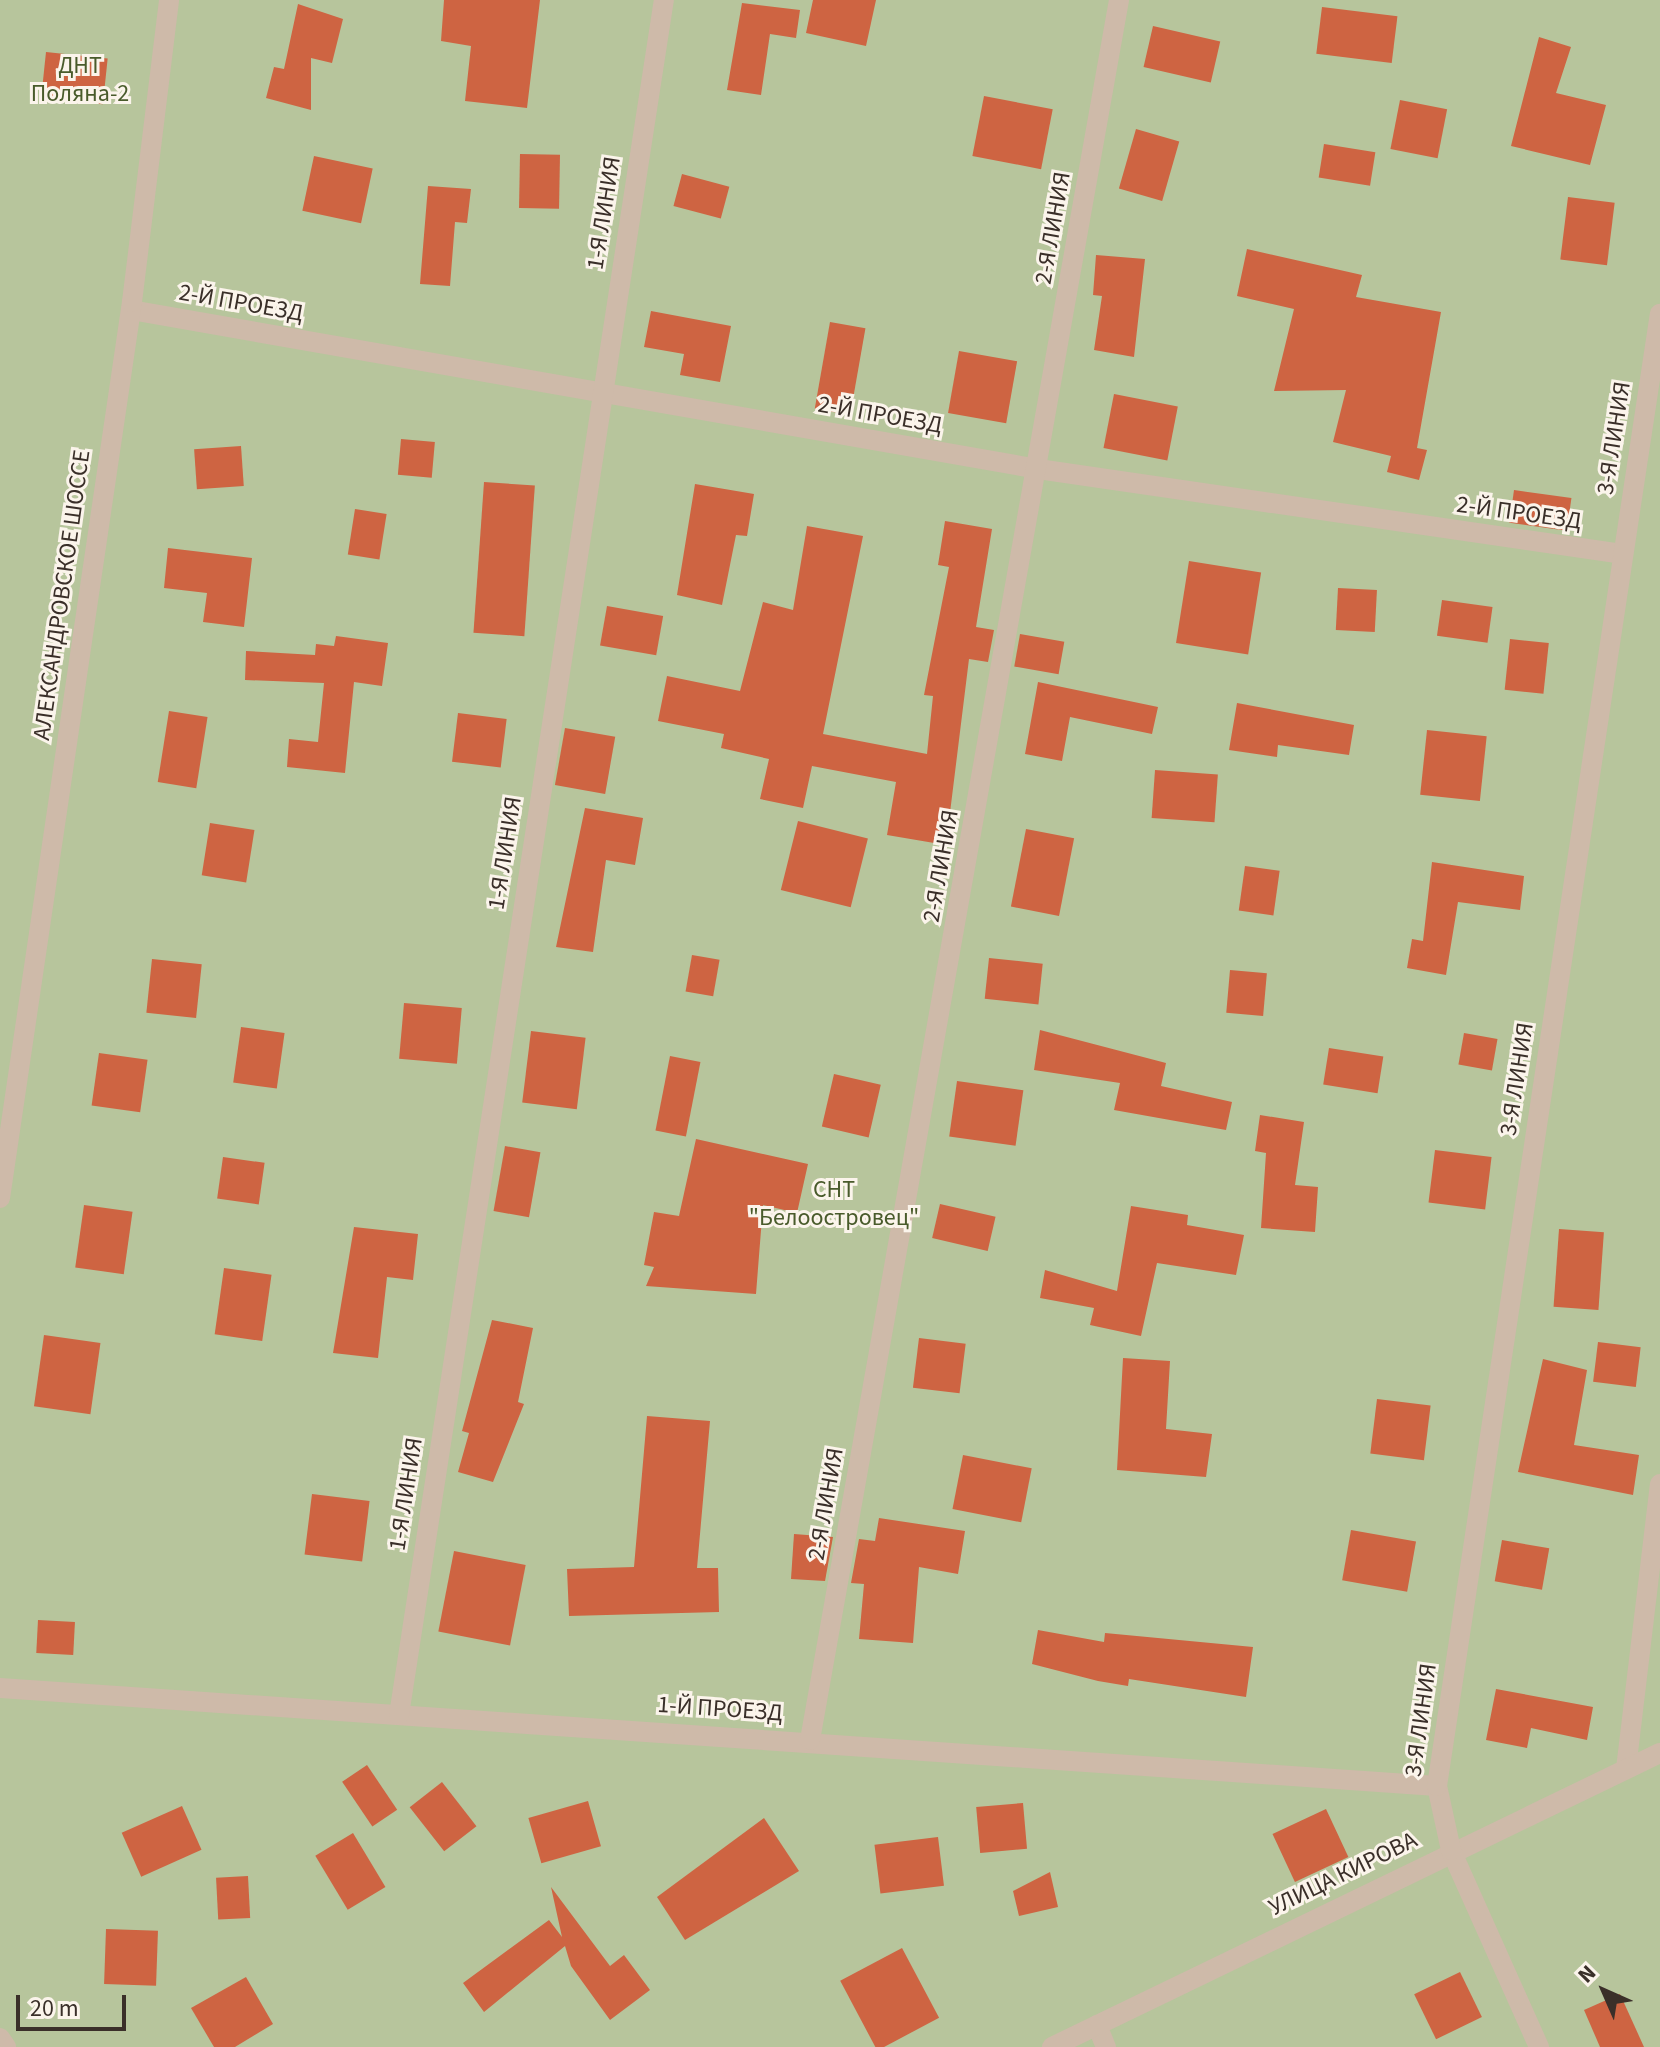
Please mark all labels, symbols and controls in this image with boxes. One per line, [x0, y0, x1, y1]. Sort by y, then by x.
park label: ДНТ Поляна-2 [31, 52, 129, 108]
street label: 1-Я ЛИНИЯ [581, 154, 627, 272]
street label: 2-Я ЛИНИЯ [1029, 169, 1077, 287]
street label: 2-Й ПРОЕЗД [177, 278, 305, 328]
street label: 3-Я ЛИНИЯ [1591, 379, 1637, 497]
street label: 2-Й ПРОЕЗД [816, 390, 944, 440]
street label: АЛЕКСАНДРОВСКОЕ ШОССЕ [27, 448, 97, 742]
street label: 2-Й ПРОЕЗД [1455, 490, 1583, 536]
street label: 1-Я ЛИНИЯ [482, 794, 528, 912]
street label: 2-Я ЛИНИЯ [917, 807, 965, 925]
street label: 3-Я ЛИНИЯ [1494, 1020, 1540, 1138]
park label: СНТ "Белоостровец" [749, 1176, 919, 1232]
street label: 1-Я ЛИНИЯ [383, 1435, 429, 1553]
street label: 2-Я ЛИНИЯ [802, 1445, 850, 1563]
street label: 3-Я ЛИНИЯ [1399, 1662, 1443, 1778]
street label: 1-Й ПРОЕЗД [656, 1690, 784, 1728]
street label: УЛИЦА КИРОВА [1264, 1826, 1422, 1922]
north arrow [1564, 1951, 1644, 2031]
text: N [1571, 1958, 1604, 1991]
scale bar [20, 1979, 130, 2029]
text: 20 m [30, 1991, 79, 2026]

